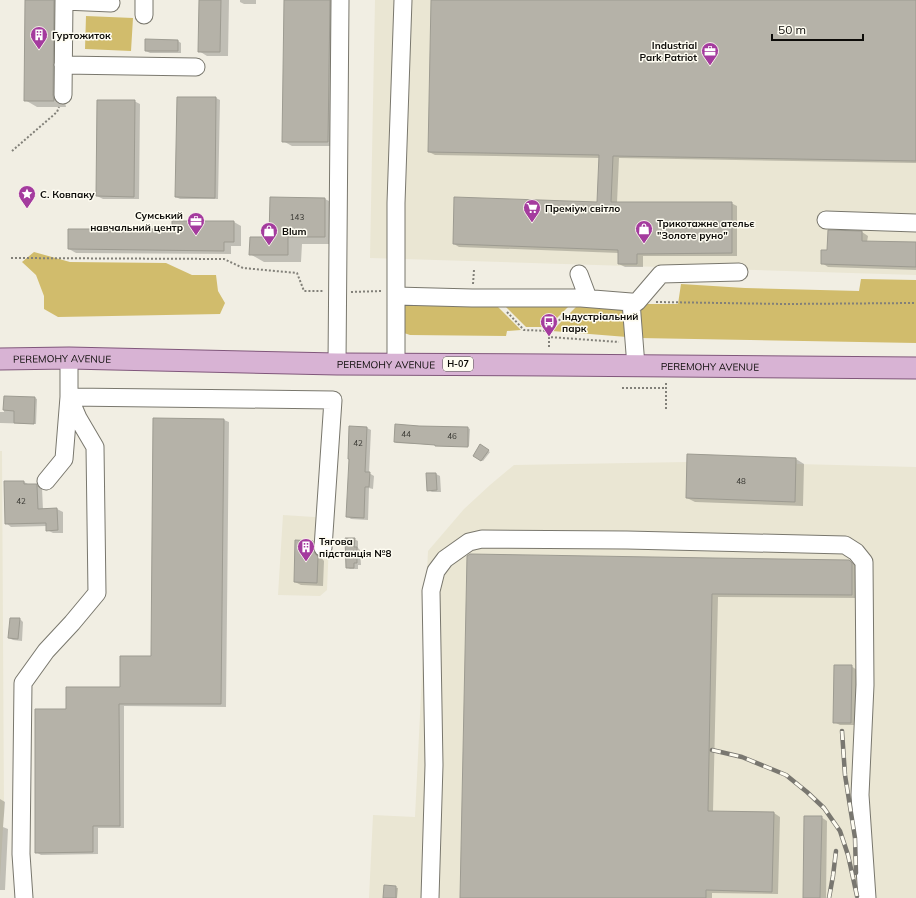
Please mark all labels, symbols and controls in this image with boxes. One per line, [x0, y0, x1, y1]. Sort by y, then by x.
scale bar [772, 16, 863, 42]
text: 50 m [778, 22, 806, 37]
building icon: Гуртожиток [29, 25, 49, 50]
place label: Гуртожиток [52, 29, 111, 42]
place label: Industrial Park Patriot [640, 39, 697, 64]
office icon: Industrial Park Patriot [700, 41, 720, 66]
place icon: С. Ковпаку [17, 184, 37, 209]
place label: С. Ковпаку [40, 188, 95, 201]
supermarket icon: Преміум світло [522, 198, 542, 223]
place label: Преміум світло [545, 202, 620, 215]
place label: Сумський навчальний центр [90, 209, 183, 234]
office icon: Сумський навчальний центр [186, 211, 206, 236]
house number: 143 [290, 212, 304, 222]
place label: Трикотажне ательє "Золоте руно" [657, 217, 755, 242]
shop icon: Трикотажне ательє "Золоте руно" [634, 219, 654, 244]
shop icon: Blum [259, 221, 279, 246]
place label: Blum [282, 225, 306, 238]
place label: Індустріальний парк [562, 310, 639, 335]
bus stop icon: Індустріальний парк [539, 312, 559, 337]
street label: PEREMOHY AVENUE [13, 352, 111, 366]
road number: Н-07 [443, 357, 473, 371]
street label: PEREMOHY AVENUE [337, 358, 435, 371]
street label: PEREMOHY AVENUE [661, 360, 759, 374]
house number: 44 [401, 429, 411, 439]
house number: 46 [447, 431, 457, 441]
house number: 42 [353, 438, 363, 448]
house number: 48 [736, 476, 746, 486]
house number: 42 [16, 496, 26, 506]
place label: Тягова підстанція №8 [319, 535, 391, 560]
building icon: Тягова підстанція №8 [296, 537, 316, 562]

